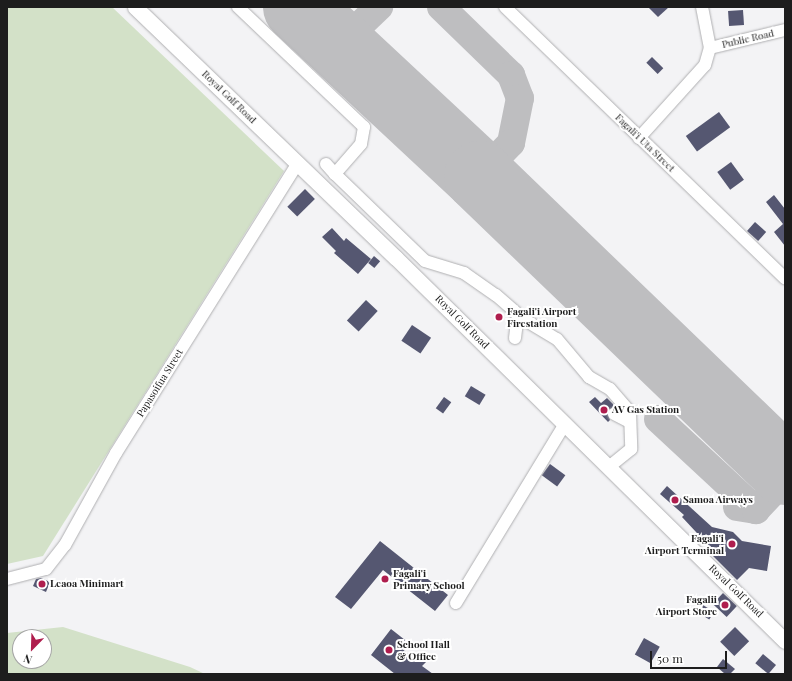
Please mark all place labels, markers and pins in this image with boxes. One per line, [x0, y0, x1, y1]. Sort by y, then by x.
place label: Fagali'i Airport Firestation [507, 305, 577, 328]
marker: Fagali'i Airport Firestation [494, 312, 504, 322]
place label: AV Gas Station [612, 404, 679, 416]
marker: AV Gas Station [599, 405, 609, 415]
place label: Samoa Airways [683, 494, 753, 506]
marker: Samoa Airways [670, 495, 680, 505]
place label: Fagali'i Airport Terminal [645, 532, 724, 556]
marker: Fagali'i Airport Terminal [727, 539, 737, 549]
place label: Fagali'i Primary School [393, 567, 465, 590]
marker: Fagali'i Primary School [380, 574, 390, 584]
place label: Leaoa Minimart [50, 578, 124, 590]
marker: Leaoa Minimart [37, 579, 47, 589]
place label: Fagalii Airport Store [656, 593, 717, 616]
marker: Fagalii Airport Store [720, 600, 730, 610]
place label: School Hall & Office [397, 638, 450, 662]
marker: School Hall & Office [384, 645, 394, 655]

